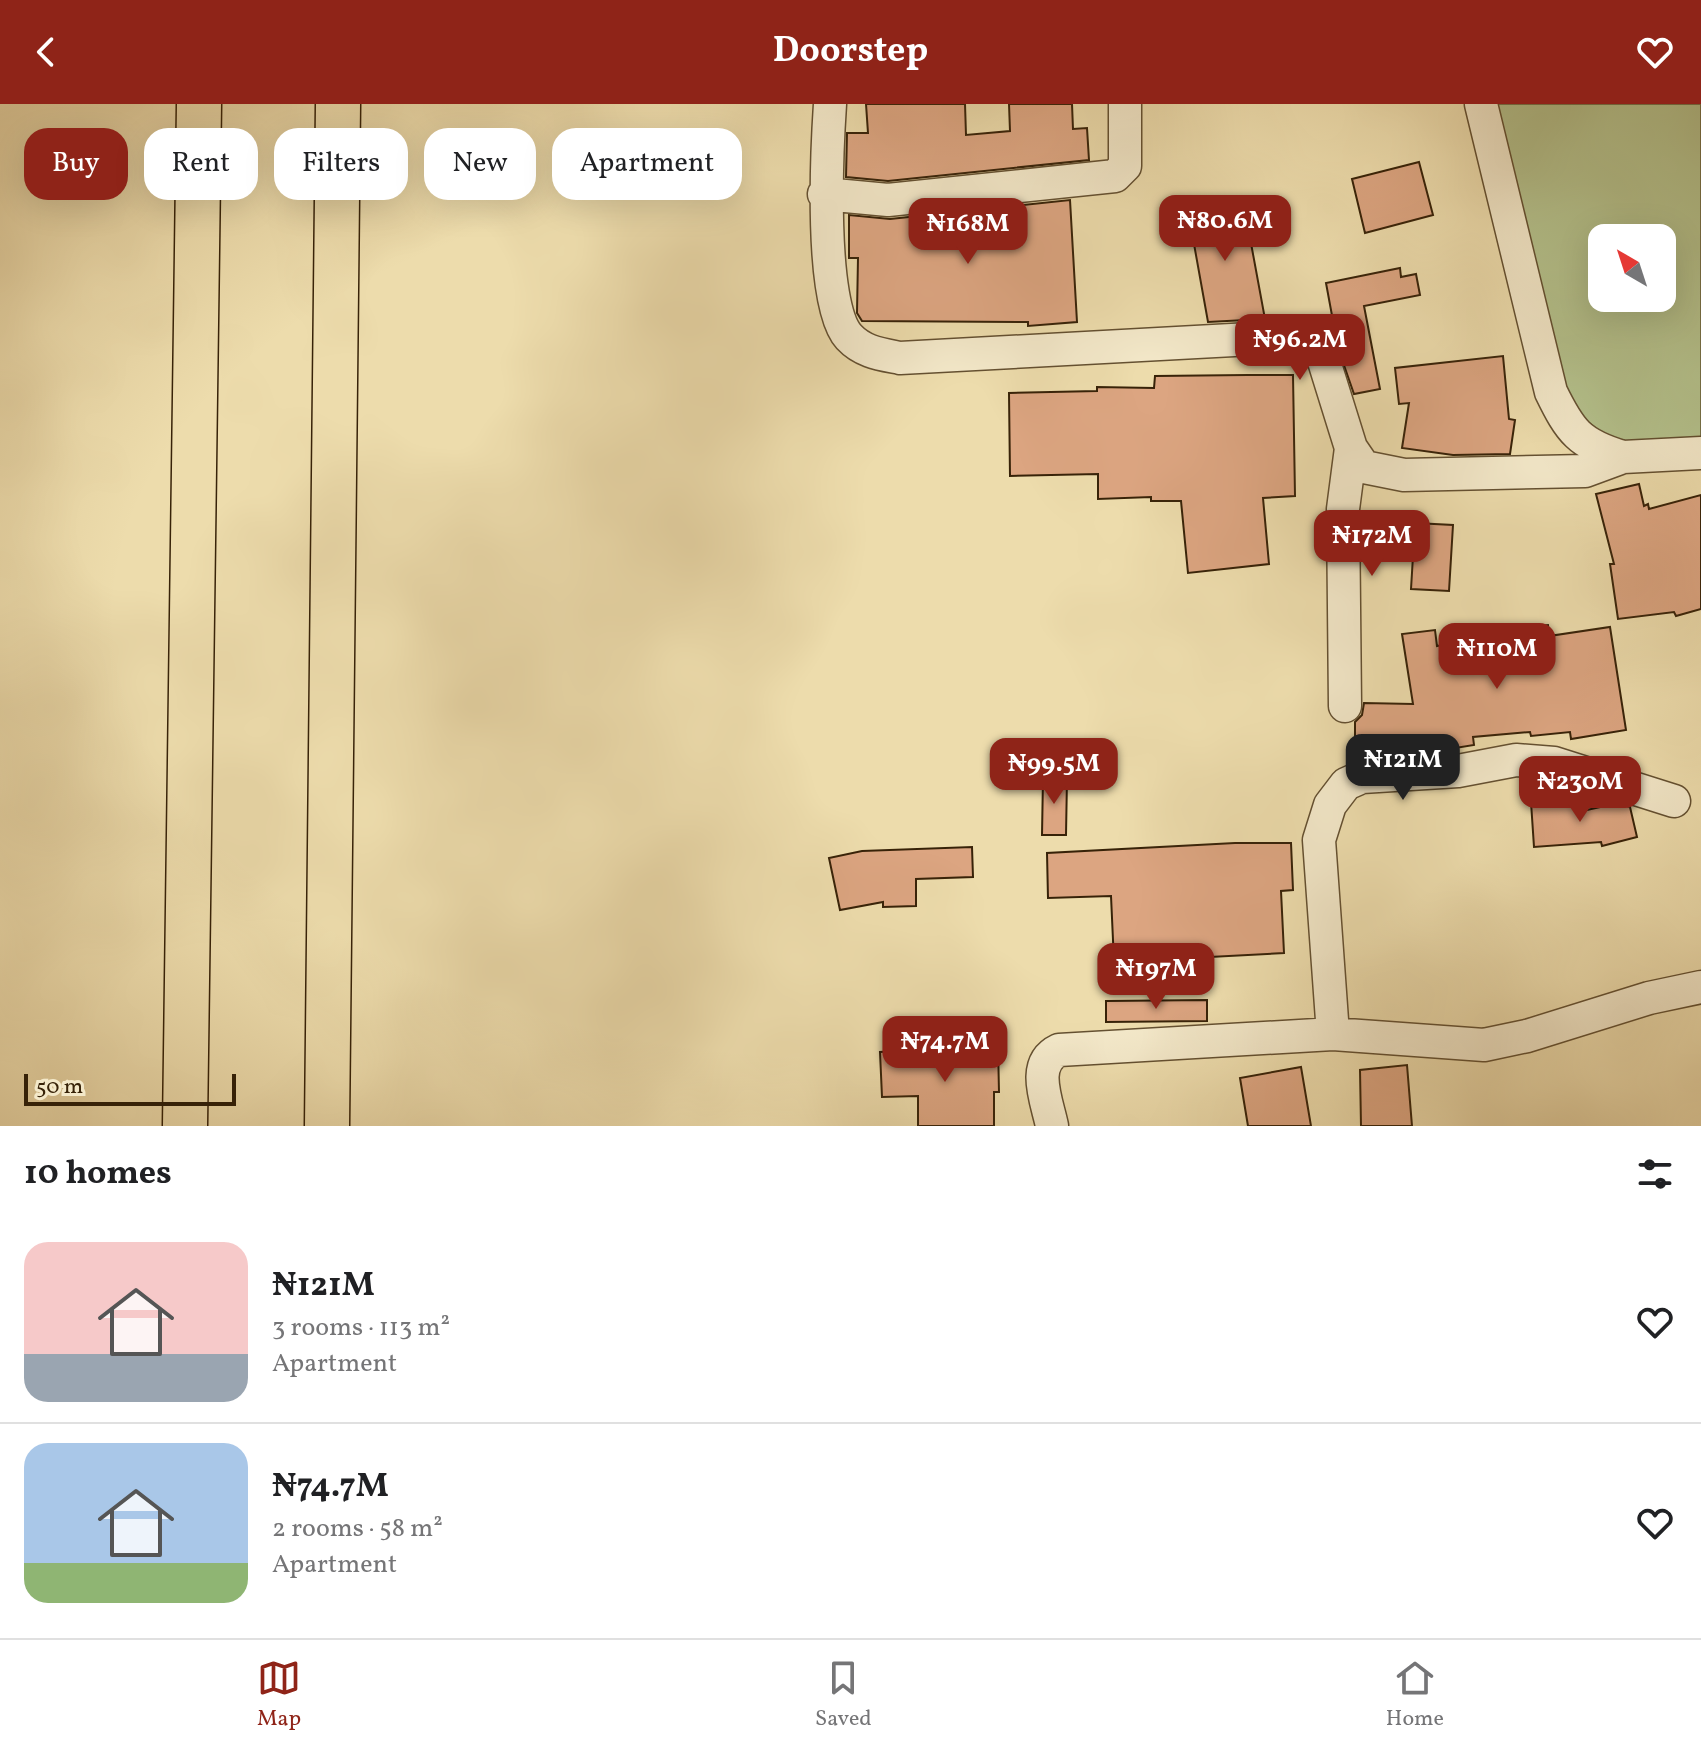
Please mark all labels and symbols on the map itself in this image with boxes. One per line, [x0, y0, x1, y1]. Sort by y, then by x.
pin: ₦80.6M [1160, 195, 1290, 263]
pin: ₦168M [912, 198, 1024, 266]
north arrow [1588, 224, 1676, 312]
pin: ₦96.2M [1235, 314, 1365, 382]
pin: ₦172M [1316, 510, 1428, 578]
pin: ₦110M [1441, 623, 1553, 691]
pin: ₦121M [1347, 734, 1459, 802]
pin: ₦99.5M [989, 738, 1119, 806]
pin: ₦230M [1524, 756, 1636, 824]
pin: ₦197M [1100, 943, 1212, 1011]
pin: ₦74.7M [880, 1016, 1010, 1084]
scale bar [24, 1070, 236, 1106]

